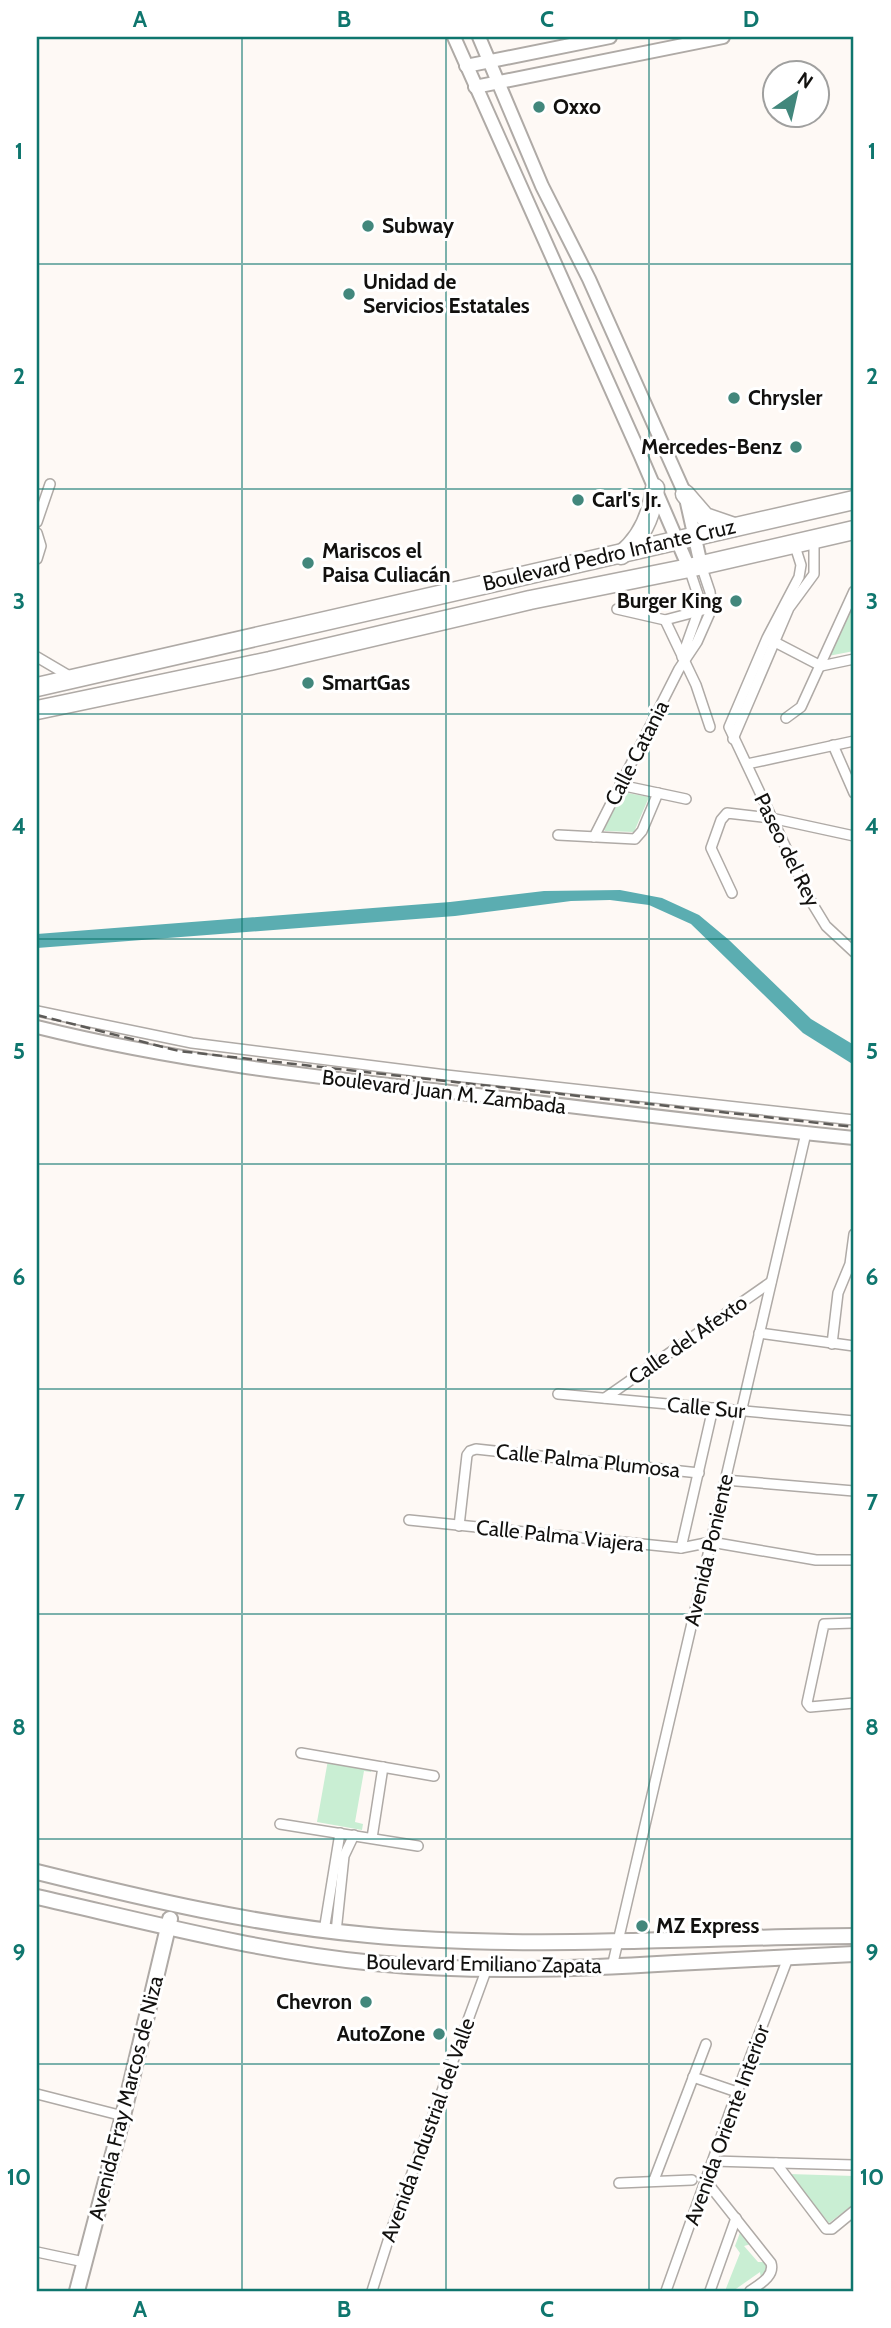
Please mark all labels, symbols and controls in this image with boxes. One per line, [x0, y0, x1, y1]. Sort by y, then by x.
text: A [133, 5, 148, 33]
text: B [337, 5, 351, 33]
text: C [540, 5, 554, 33]
text: D [743, 5, 759, 33]
north arrow [762, 60, 832, 130]
text: N [793, 67, 817, 94]
place label: Oxxo [553, 94, 601, 119]
marker: Oxxo [531, 99, 547, 115]
text: 1 [15, 137, 23, 165]
text: 1 [868, 137, 876, 165]
place label: Subway [382, 213, 455, 238]
marker: Subway [360, 218, 376, 234]
place label: Unidad de Servicios Estatales [363, 269, 530, 318]
marker: Unidad de Servicios Estatales [341, 286, 357, 302]
text: 2 [13, 362, 25, 390]
text: 2 [866, 362, 878, 390]
place label: Chrysler [748, 385, 823, 410]
marker: Chrysler [726, 390, 742, 406]
place label: Mercedes-Benz [641, 434, 782, 459]
marker: Mercedes-Benz [788, 439, 804, 455]
place label: Carl's Jr. [592, 487, 662, 512]
marker: Carl's Jr. [570, 492, 586, 508]
street label: Boulevard Pedro Infante Cruz [480, 513, 738, 596]
place label: Mariscos el Paisa Culiacán [322, 538, 451, 587]
marker: Mariscos el Paisa Culiacán [300, 555, 316, 571]
text: 3 [13, 587, 25, 615]
text: 3 [866, 587, 878, 615]
place label: Burger King [617, 588, 722, 613]
marker: Burger King [728, 593, 744, 609]
place label: SmartGas [322, 670, 410, 695]
marker: SmartGas [300, 675, 316, 691]
street label: Calle Catania [599, 696, 674, 809]
street label: Paseo del Rey [749, 789, 826, 911]
text: 4 [12, 812, 26, 840]
text: 4 [865, 812, 879, 840]
text: 5 [13, 1037, 25, 1065]
text: 5 [866, 1037, 878, 1065]
street label: Boulevard Juan M. Zambada [321, 1064, 568, 1119]
text: 6 [13, 1263, 25, 1291]
text: 6 [866, 1263, 878, 1291]
street label: Calle del Afexto [624, 1290, 752, 1390]
street label: Calle Sur [666, 1392, 746, 1423]
street label: Calle Palma Plumosa [495, 1438, 681, 1483]
street label: Avenida Poniente [679, 1471, 738, 1628]
text: 7 [13, 1488, 25, 1516]
text: 7 [866, 1488, 878, 1516]
street label: Calle Palma Viajera [475, 1514, 645, 1558]
text: 8 [12, 1713, 26, 1741]
text: 8 [865, 1713, 879, 1741]
place label: MZ Express [656, 1913, 759, 1938]
marker: MZ Express [634, 1918, 650, 1934]
text: 9 [13, 1938, 25, 1966]
text: 9 [866, 1938, 878, 1966]
street label: Boulevard Emiliano Zapata [366, 1949, 602, 1978]
street label: Avenida Fray Marcos de Niza [83, 1973, 168, 2223]
place label: Chevron [276, 1989, 352, 2014]
marker: Chevron [358, 1994, 374, 2010]
street label: Avenida Industrial del Valle [375, 2014, 480, 2245]
place label: AutoZone [337, 2021, 425, 2046]
street label: Avenida Oriente Interior [679, 2021, 775, 2228]
marker: AutoZone [431, 2026, 447, 2042]
text: 10 [7, 2163, 31, 2191]
text: 10 [860, 2163, 884, 2191]
text: A [133, 2295, 148, 2323]
text: B [337, 2295, 351, 2323]
text: C [540, 2295, 554, 2323]
text: D [743, 2295, 759, 2323]

